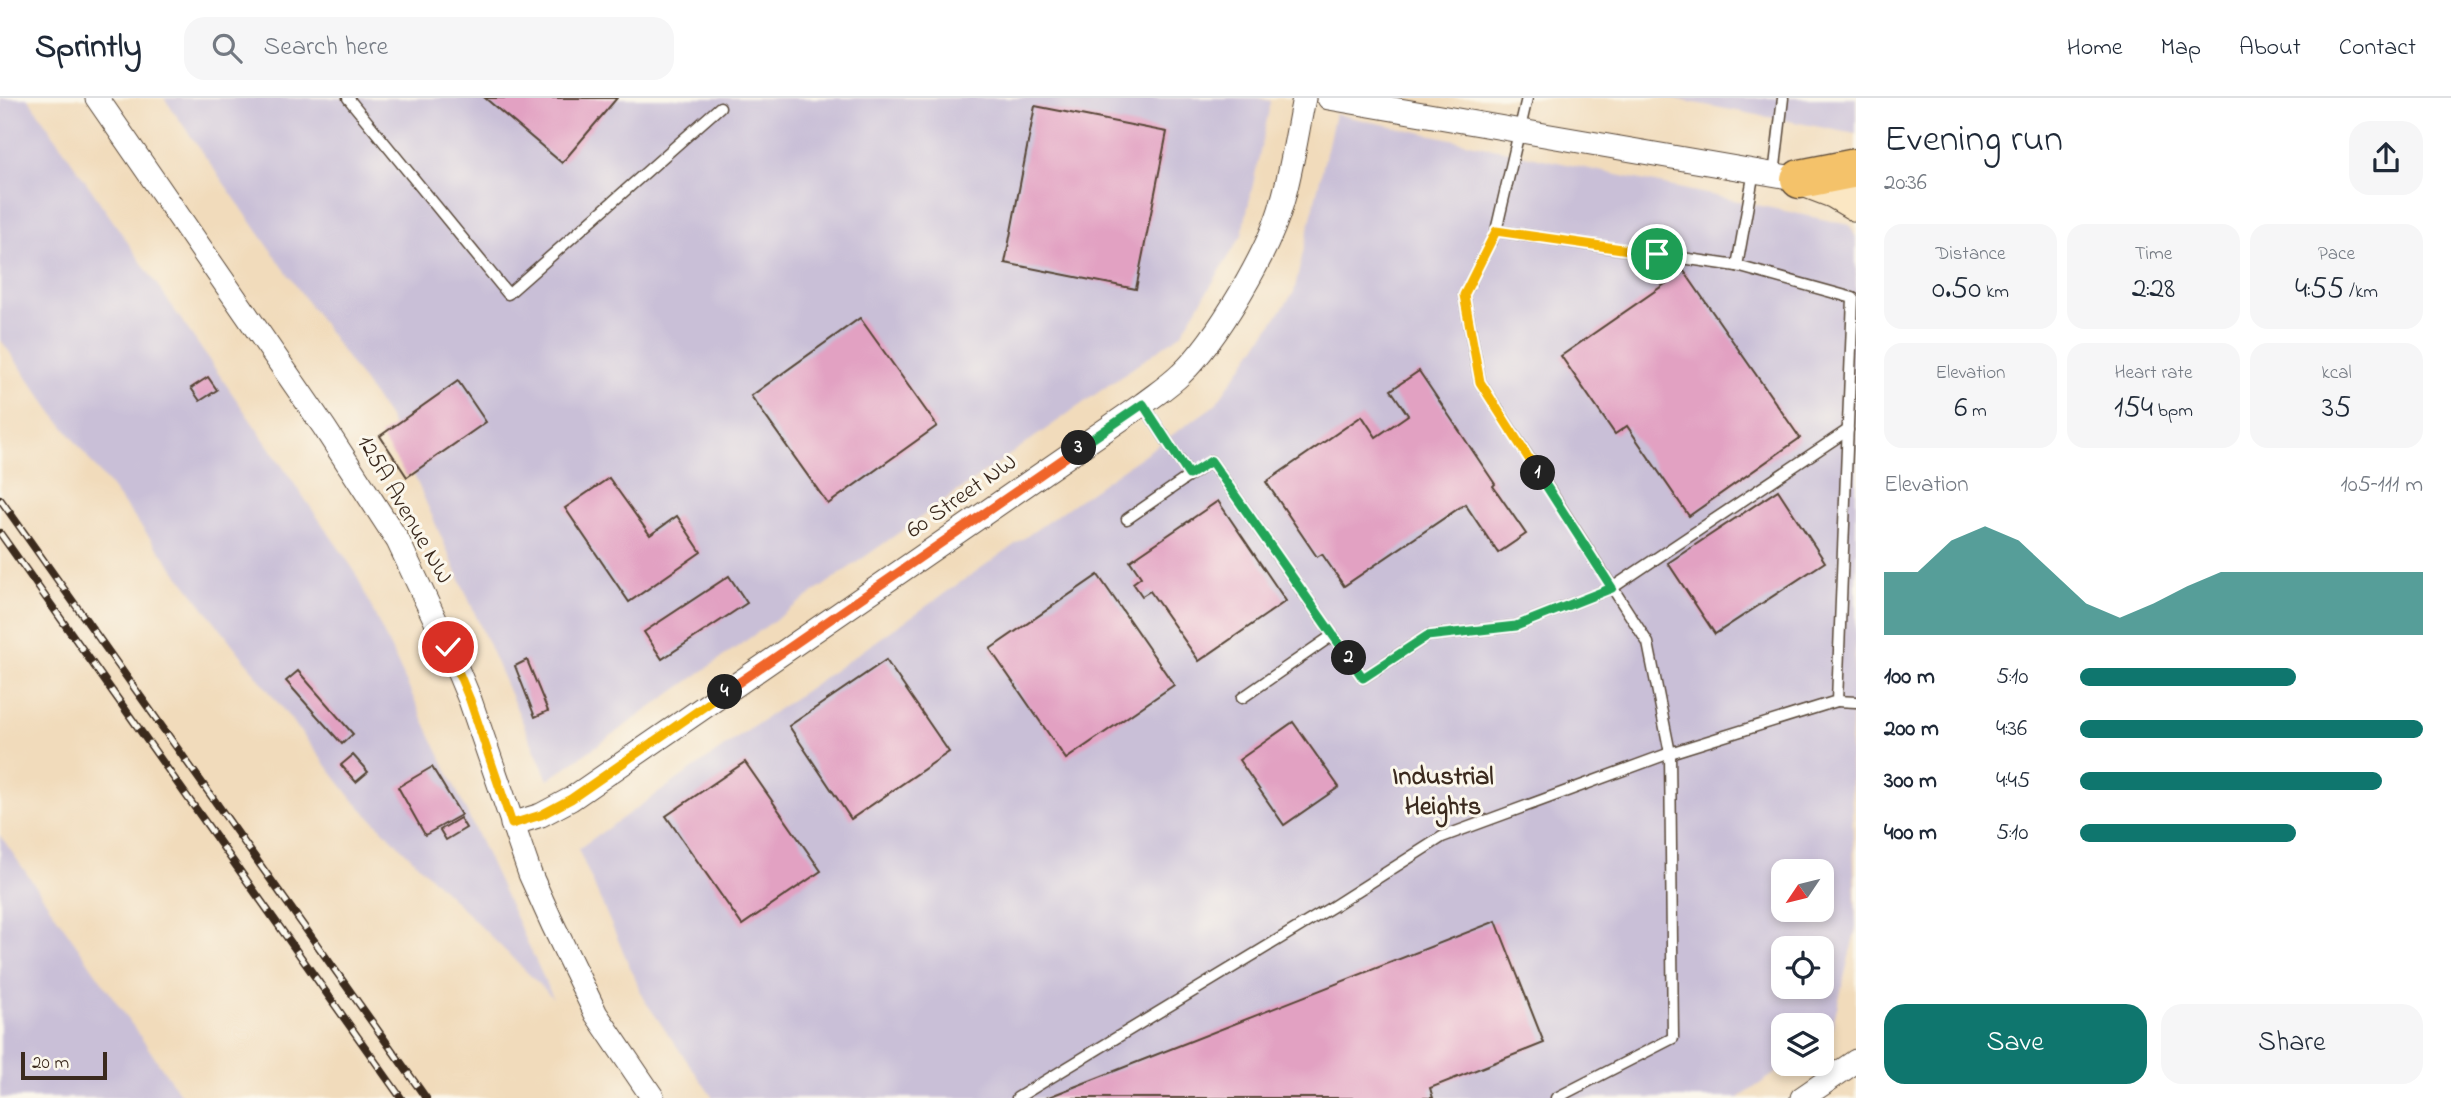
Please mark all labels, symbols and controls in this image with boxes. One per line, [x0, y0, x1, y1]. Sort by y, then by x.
search box [184, 17, 674, 80]
text: Sprintly [35, 24, 142, 72]
icon: search [208, 29, 246, 67]
text: Search here [264, 29, 388, 67]
text: Home [2067, 31, 2123, 66]
text: Map [2161, 31, 2201, 66]
text: About [2239, 31, 2301, 66]
text: Contact [2339, 31, 2416, 66]
text: Evening run [1884, 113, 2063, 169]
button: share [2349, 121, 2423, 195]
text: 20:36 [1884, 167, 1927, 200]
pin [1627, 224, 1687, 284]
icon: arrive [1638, 235, 1676, 273]
text: Distance [1936, 241, 2006, 268]
text: Time [2135, 241, 2172, 268]
text: Pace [2318, 241, 2355, 268]
text: 0.50 [1932, 268, 1981, 312]
text: 2:28 [2132, 268, 2175, 312]
text: 4:55 [2295, 268, 2344, 312]
text: km [1981, 279, 2009, 306]
text: /km [2344, 279, 2378, 306]
text: Elevation [1936, 360, 2005, 387]
text: Heart rate [2115, 360, 2192, 387]
text: kcal [2321, 360, 2352, 387]
text: 6 [1954, 387, 1967, 431]
text: 154 [2114, 387, 2153, 431]
text: 35 [2322, 387, 2351, 431]
text: m [1967, 398, 1987, 425]
text: bpm [2153, 398, 2193, 425]
street label: 125A Avenue NW [347, 429, 461, 591]
pin: 3 [1062, 430, 1096, 466]
text: 3 [1075, 434, 1082, 461]
street label: 60 Street NW [899, 446, 1025, 548]
pin: 1 [1520, 456, 1556, 490]
text: 1 [1534, 459, 1541, 486]
text: Elevation [1884, 469, 1969, 502]
text: 105–111 m [2340, 469, 2423, 502]
pin [418, 617, 478, 677]
icon: check [429, 628, 467, 666]
pin: 2 [1332, 640, 1366, 676]
text: 2 [1344, 644, 1353, 671]
text: 100 m [1884, 661, 1935, 694]
text: 5:10 [1996, 661, 2028, 694]
pin: 4 [708, 674, 742, 710]
text: 4 [721, 678, 728, 705]
text: 200 m [1884, 713, 1939, 746]
text: 4:36 [1996, 713, 2027, 746]
district label: Industrial Heights [1392, 759, 1494, 828]
text: 300 m [1884, 765, 1937, 798]
text: 4:45 [1996, 765, 2030, 798]
text: 400 m [1884, 817, 1937, 850]
text: 5:10 [1996, 817, 2028, 850]
north arrow [1771, 859, 1834, 922]
map controls [1771, 859, 1834, 1076]
button: locate [1771, 936, 1834, 999]
button: Save [1884, 1004, 2147, 1084]
button: Share [2161, 1004, 2423, 1084]
button: layers [1771, 1013, 1834, 1076]
scale bar [21, 1049, 107, 1081]
text: 20 m [32, 1050, 69, 1077]

